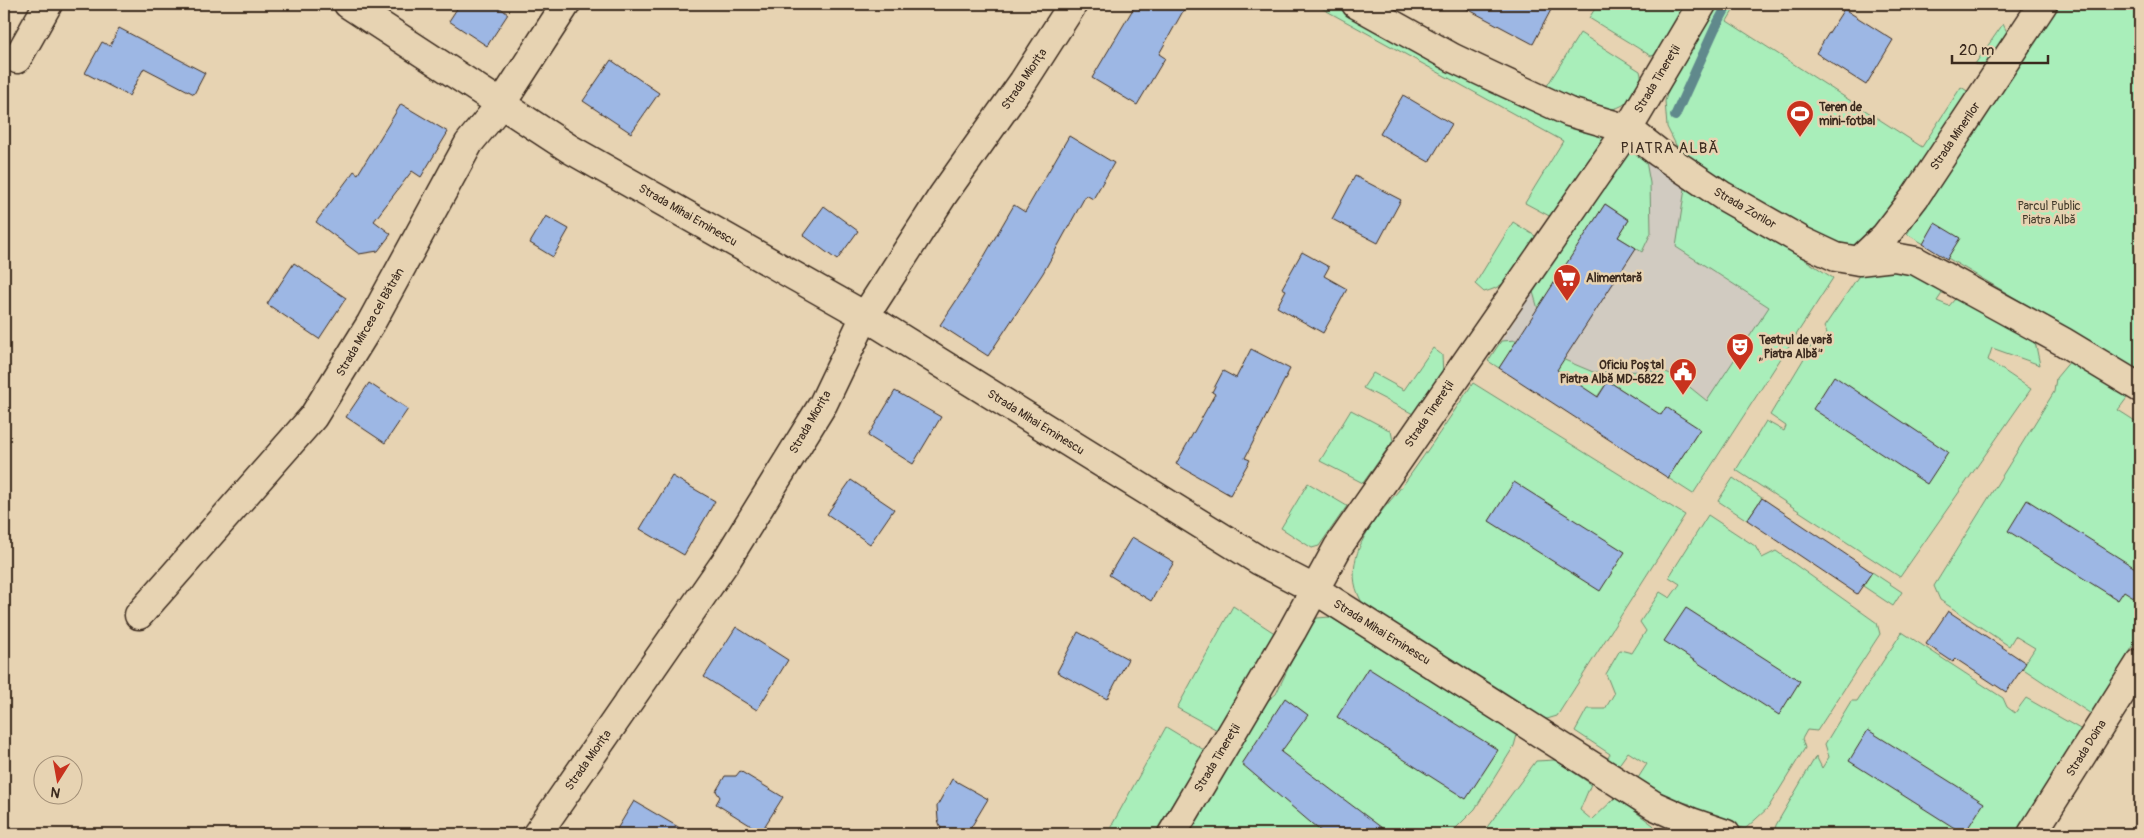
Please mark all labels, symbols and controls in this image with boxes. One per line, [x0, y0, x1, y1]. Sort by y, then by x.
scale bar [1952, 32, 2048, 64]
text: 20 m [1959, 41, 1994, 60]
street label: Strada Tinereţii [1631, 42, 1684, 116]
street label: Strada Mioriţa [998, 45, 1051, 113]
sports icon: Teren de mini-fotbal [1785, 99, 1815, 138]
street label: Strada Minerilor [1927, 99, 1984, 173]
place label: Teren de mini-fotbal [1818, 100, 1876, 129]
district label: PIATRA ALBĂ [1621, 139, 1719, 158]
street label: Strada Mihai Eminescu [636, 181, 740, 250]
street label: Strada Zorilor [1711, 184, 1779, 233]
park label: Parcul Public Piatra Albă [2017, 199, 2081, 228]
supermarket icon: Alimentară [1552, 263, 1582, 302]
street label: Strada Mircea cel Bătrân [333, 265, 408, 379]
place label: Alimentară [1586, 271, 1642, 286]
theatre icon: Teatrul de vară „Piatra Albă” [1725, 332, 1755, 371]
place label: Teatrul de vară „Piatra Albă” [1758, 333, 1833, 362]
public building icon: Oficiu Poștal Piatra Albă MD-6822 [1668, 357, 1698, 396]
place label: Oficiu Poștal Piatra Albă MD-6822 [1560, 358, 1664, 387]
street label: Strada Tinereţii [1402, 378, 1457, 450]
street label: Strada Mihai Eminescu [984, 386, 1087, 458]
street label: Strada Mioriţa [786, 388, 835, 457]
street label: Strada Mihai Eminescu [1330, 596, 1433, 668]
street label: Strada Doina [2063, 717, 2110, 779]
street label: Strada Tinereţii [1191, 721, 1244, 795]
street label: Strada Mioriţa [562, 727, 615, 794]
north arrow [32, 756, 82, 806]
text: N [49, 783, 62, 802]

